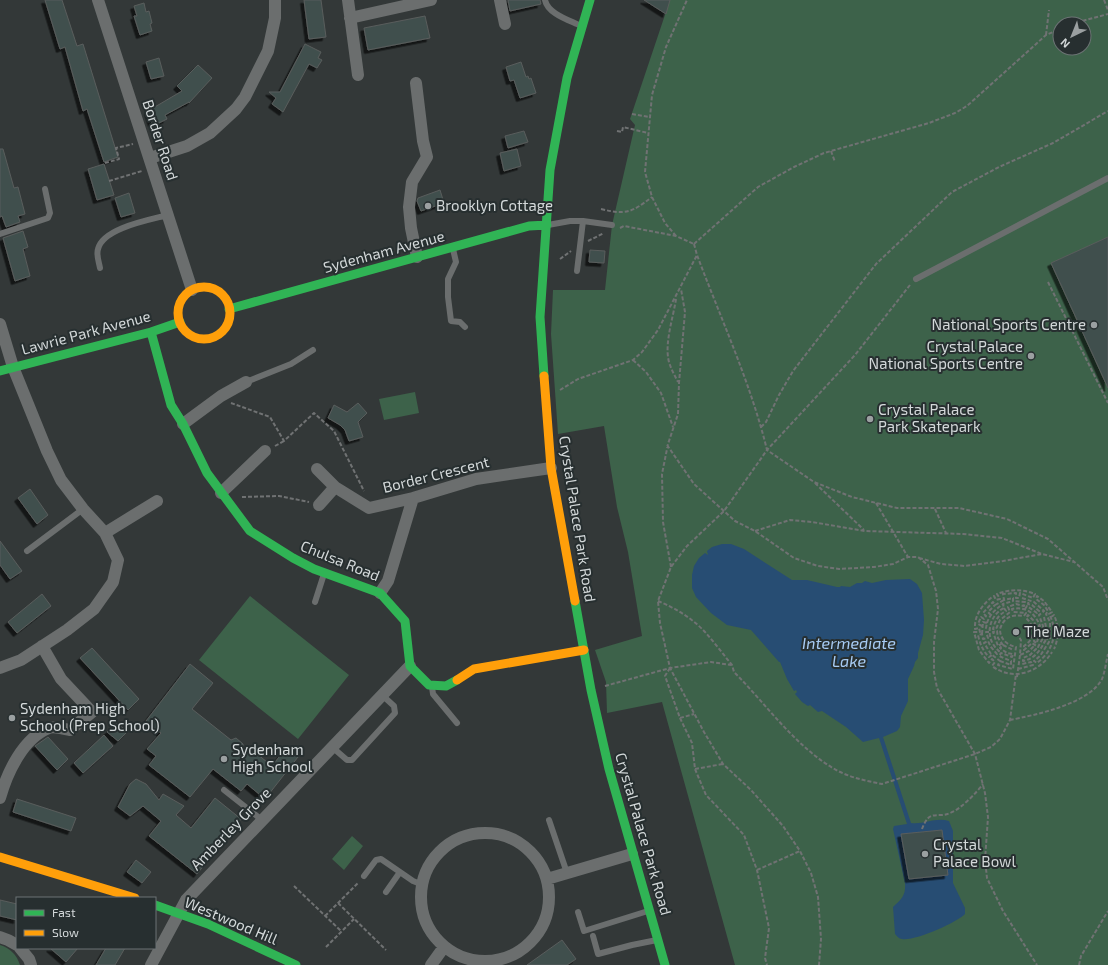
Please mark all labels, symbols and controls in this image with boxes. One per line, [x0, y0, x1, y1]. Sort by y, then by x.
north arrow [1052, 16, 1092, 56]
text: N [1057, 36, 1072, 51]
street label: Border Road [139, 97, 182, 182]
place label: Brooklyn Cottage [436, 196, 553, 214]
marker: Brooklyn Cottage [423, 201, 433, 211]
street label: Sydenham Avenue [321, 226, 446, 276]
street label: Lawrie Park Avenue [19, 306, 152, 358]
place label: National Sports Centre [932, 315, 1086, 333]
marker: National Sports Centre [1089, 320, 1099, 330]
place label: Crystal Palace National Sports Centre [869, 337, 1023, 372]
marker: Crystal Palace National Sports Centre [1026, 351, 1036, 361]
place label: Crystal Palace Park Skatepark [878, 400, 981, 435]
marker: Crystal Palace Park Skatepark [865, 414, 875, 424]
street label: Crystal Palace Park Road [556, 434, 600, 603]
street label: Border Crescent [381, 452, 491, 496]
street label: Chulsa Road [298, 536, 383, 584]
place label: The Maze [1024, 622, 1090, 640]
marker: The Maze [1011, 627, 1021, 637]
water label: Intermediate Lake [802, 633, 896, 670]
place label: Sydenham High School (Prep School) [20, 699, 160, 734]
marker: Sydenham High School (Prep School) [7, 713, 17, 723]
place label: Sydenham High School [232, 740, 313, 775]
street label: Crystal Palace Park Road [612, 750, 676, 917]
marker: Sydenham High School [219, 754, 229, 764]
street label: Amberley Grove [186, 783, 274, 873]
place label: Crystal Palace Bowl [933, 835, 1016, 870]
marker: Crystal Palace Bowl [920, 849, 930, 859]
street label: Westwood Hill [182, 892, 281, 948]
legend [16, 897, 156, 949]
text: Fast [52, 905, 76, 919]
text: Slow [52, 925, 79, 939]

